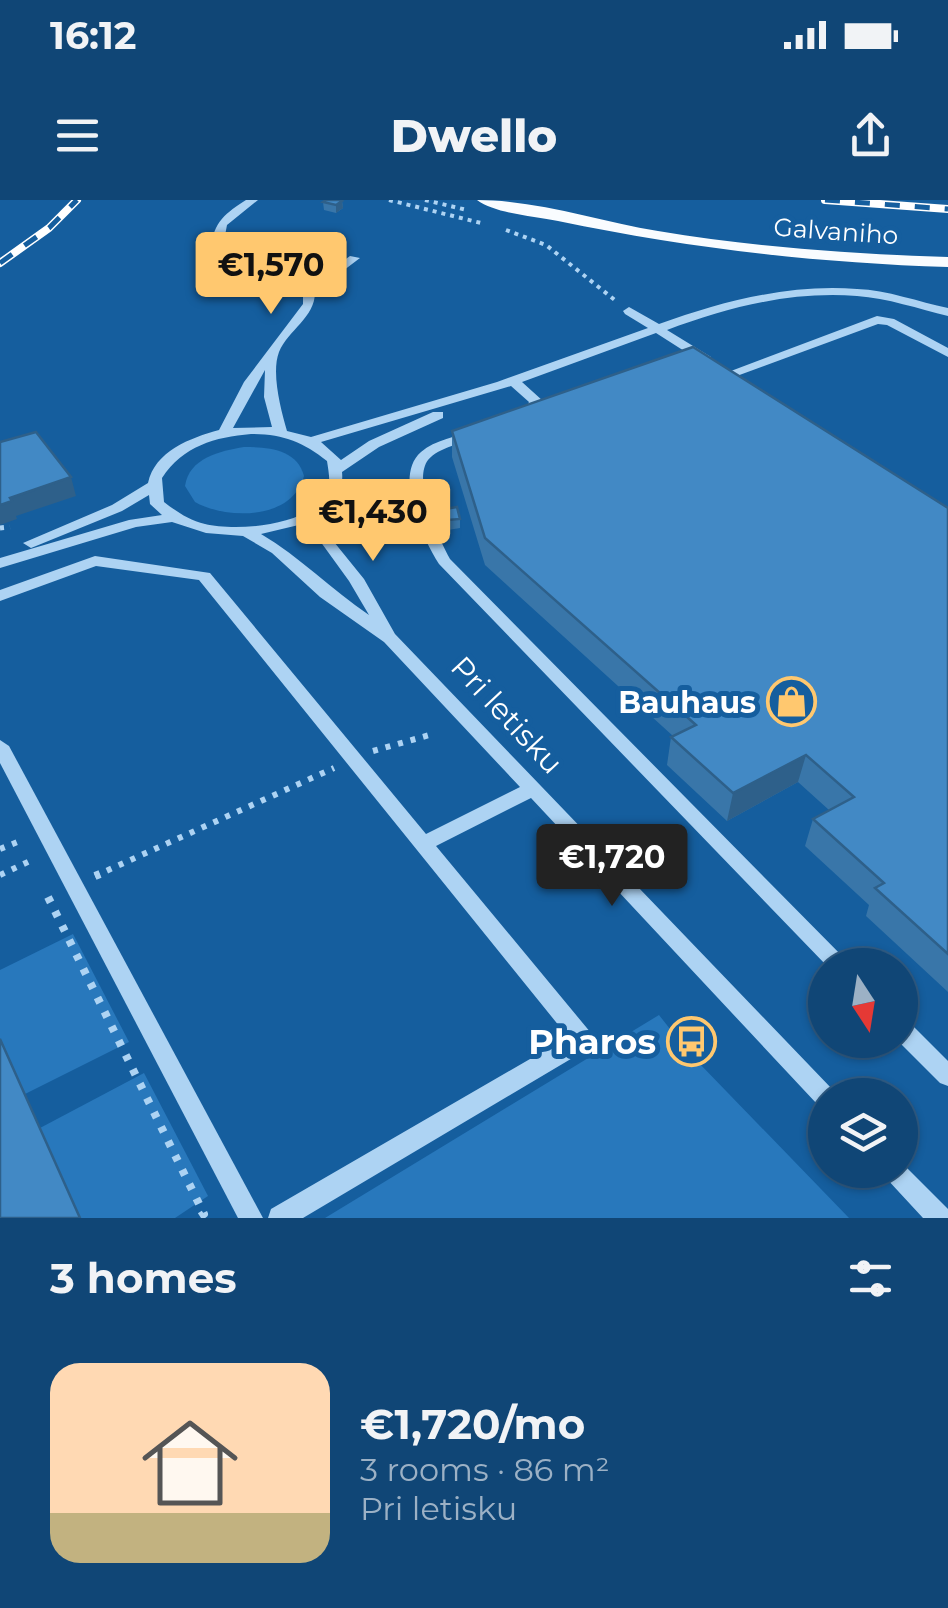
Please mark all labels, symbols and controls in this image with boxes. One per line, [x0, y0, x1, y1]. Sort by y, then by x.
text: 16:12 [50, 12, 136, 59]
icon: menu [50, 108, 105, 163]
text: Dwello [391, 108, 557, 163]
icon: share [843, 108, 898, 163]
street label: Galvaniho [773, 212, 899, 250]
pin: €1,570 [190, 232, 352, 317]
text: €1,570 [218, 245, 324, 284]
pin: €1,430 [292, 479, 454, 564]
text: €1,430 [318, 492, 428, 531]
street label: Pri letisku [443, 648, 571, 782]
shop icon: Bauhaus [765, 676, 817, 728]
place label: Bauhaus [618, 684, 756, 721]
pin: €1,720 [531, 824, 693, 909]
text: €1,720 [558, 837, 666, 876]
north arrow [808, 948, 918, 1058]
map controls [808, 948, 918, 1188]
bus stop icon: Pharos [665, 1015, 717, 1067]
place label: Pharos [528, 1020, 656, 1063]
button: layers [808, 1078, 918, 1188]
icon: filters [843, 1251, 898, 1306]
text: 3 homes [50, 1252, 236, 1304]
text: €1,720/mo [360, 1398, 585, 1450]
icon: home [130, 1403, 250, 1523]
text: 3 rooms · 86 m² [360, 1450, 609, 1489]
text: Pri letisku [360, 1489, 517, 1528]

